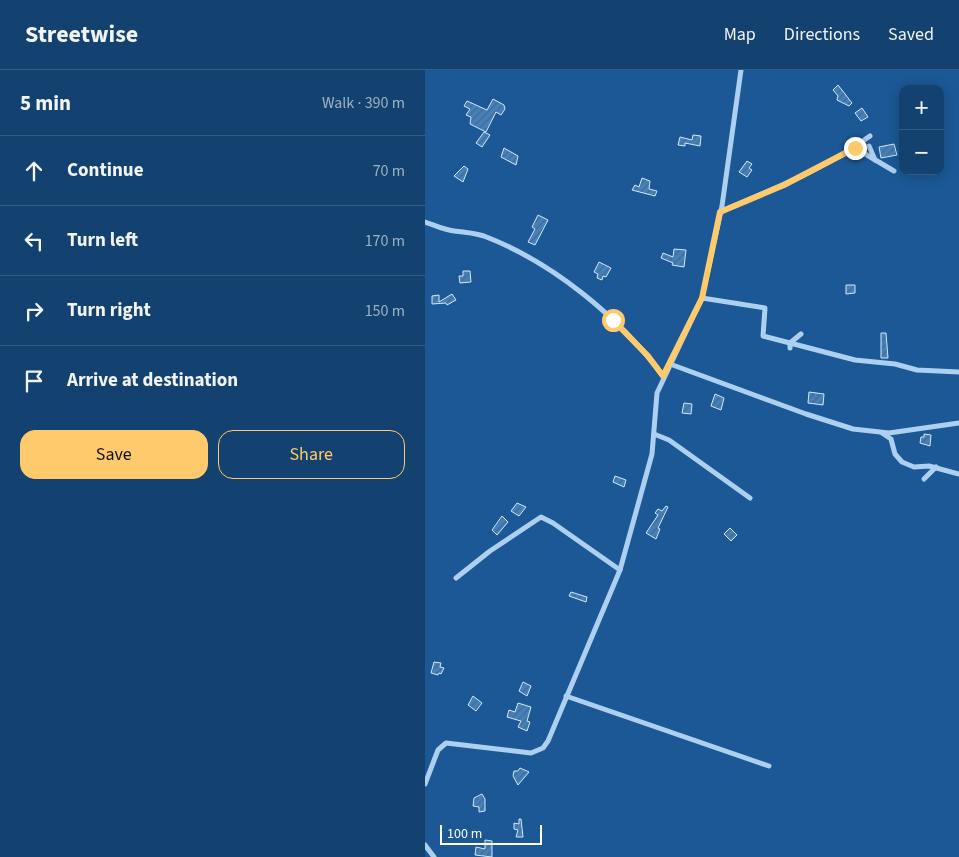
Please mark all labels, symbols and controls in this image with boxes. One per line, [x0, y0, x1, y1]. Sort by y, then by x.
text: Streetwise [25, 17, 138, 52]
text: Map [724, 22, 756, 47]
text: Directions [784, 22, 860, 47]
text: Saved [888, 22, 934, 47]
map controls [899, 85, 944, 175]
button: + [899, 85, 944, 130]
text: 5 min [20, 88, 71, 118]
text: Walk · 390 m [322, 92, 405, 114]
button: − [899, 130, 944, 175]
route end [844, 137, 867, 160]
icon: ahead [20, 157, 48, 185]
text: Continue [67, 157, 144, 184]
text: 70 m [373, 160, 405, 182]
icon: left [20, 227, 48, 255]
text: Turn left [67, 227, 138, 254]
text: 170 m [365, 230, 405, 252]
icon: right [20, 297, 48, 325]
text: Turn right [67, 297, 151, 324]
text: 150 m [365, 300, 405, 322]
route start [602, 309, 625, 332]
icon: arrive [20, 367, 48, 395]
text: Arrive at destination [67, 367, 238, 394]
button: Save [20, 430, 208, 479]
button: Share [218, 430, 405, 479]
scale bar [440, 822, 543, 845]
text: 100 m [447, 824, 482, 844]

